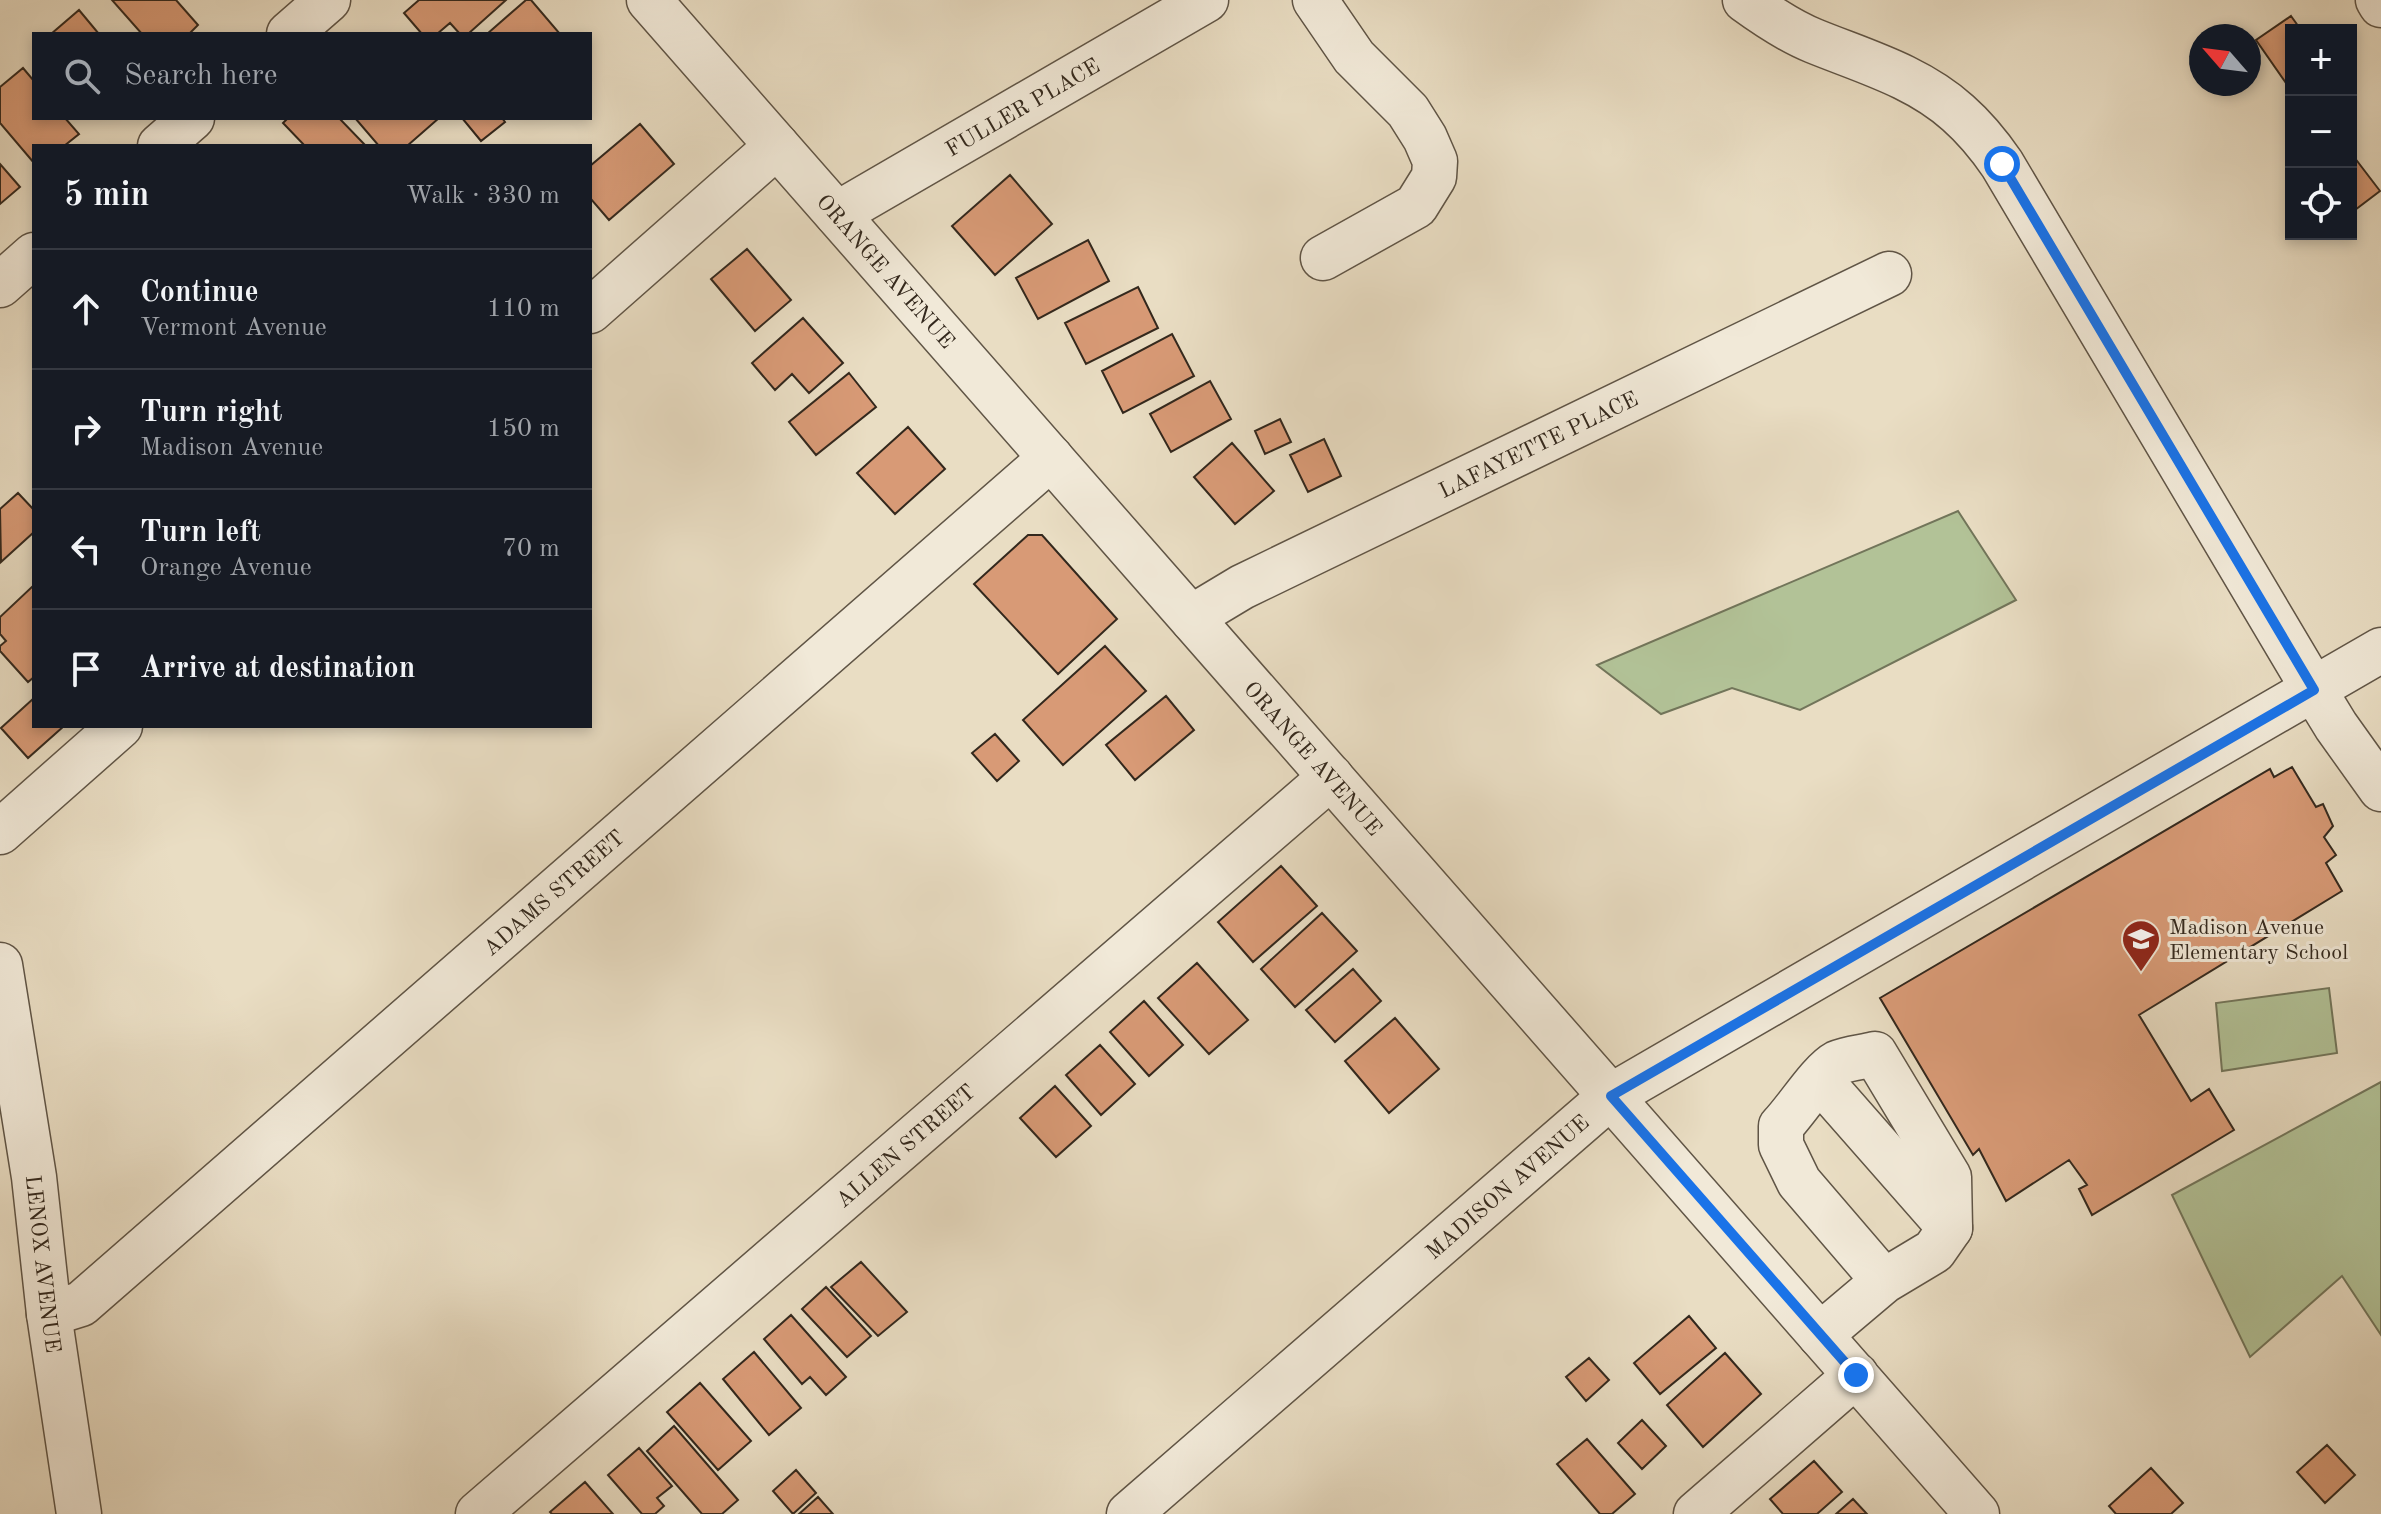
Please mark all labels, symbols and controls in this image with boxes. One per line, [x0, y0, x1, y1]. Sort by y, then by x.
north arrow [2189, 24, 2261, 96]
map controls [2285, 24, 2357, 240]
button: + [2285, 24, 2357, 96]
search box [32, 32, 592, 120]
icon: search [60, 54, 104, 98]
street label: FULLER PLACE [942, 55, 1104, 162]
text: Search here [124, 61, 278, 91]
button: − [2285, 96, 2357, 168]
route start [1984, 146, 2020, 182]
button: locate [2285, 168, 2357, 240]
text: 5 min [64, 179, 149, 213]
text: Walk · 330 m [406, 183, 560, 209]
street label: ORANGE AVENUE [812, 191, 958, 353]
text: Continue [140, 278, 259, 308]
icon: ahead [64, 287, 108, 331]
text: 110 m [487, 296, 560, 322]
text: Vermont Avenue [140, 315, 327, 341]
street label: LAFAYETTE PLACE [1436, 388, 1642, 503]
text: Turn right [140, 398, 282, 428]
icon: right [64, 407, 108, 451]
text: 150 m [487, 416, 560, 442]
text: Madison Avenue [140, 435, 323, 461]
text: Turn left [140, 518, 261, 548]
icon: left [64, 527, 108, 571]
text: 70 m [502, 536, 560, 562]
text: Orange Avenue [140, 555, 312, 581]
icon: arrive [64, 647, 108, 691]
text: Arrive at destination [140, 654, 415, 684]
street label: ORANGE AVENUE [1239, 678, 1385, 840]
street label: ADAMS STREET [480, 827, 629, 961]
place label: Madison Avenue Elementary School [2169, 917, 2348, 964]
school or university icon: Madison Avenue Elementary School [2120, 918, 2162, 973]
street label: ALLEN STREET [832, 1081, 980, 1213]
street label: MADISON AVENUE [1422, 1111, 1594, 1264]
street label: LENOX AVENUE [21, 1174, 64, 1354]
route end [1838, 1357, 1874, 1393]

